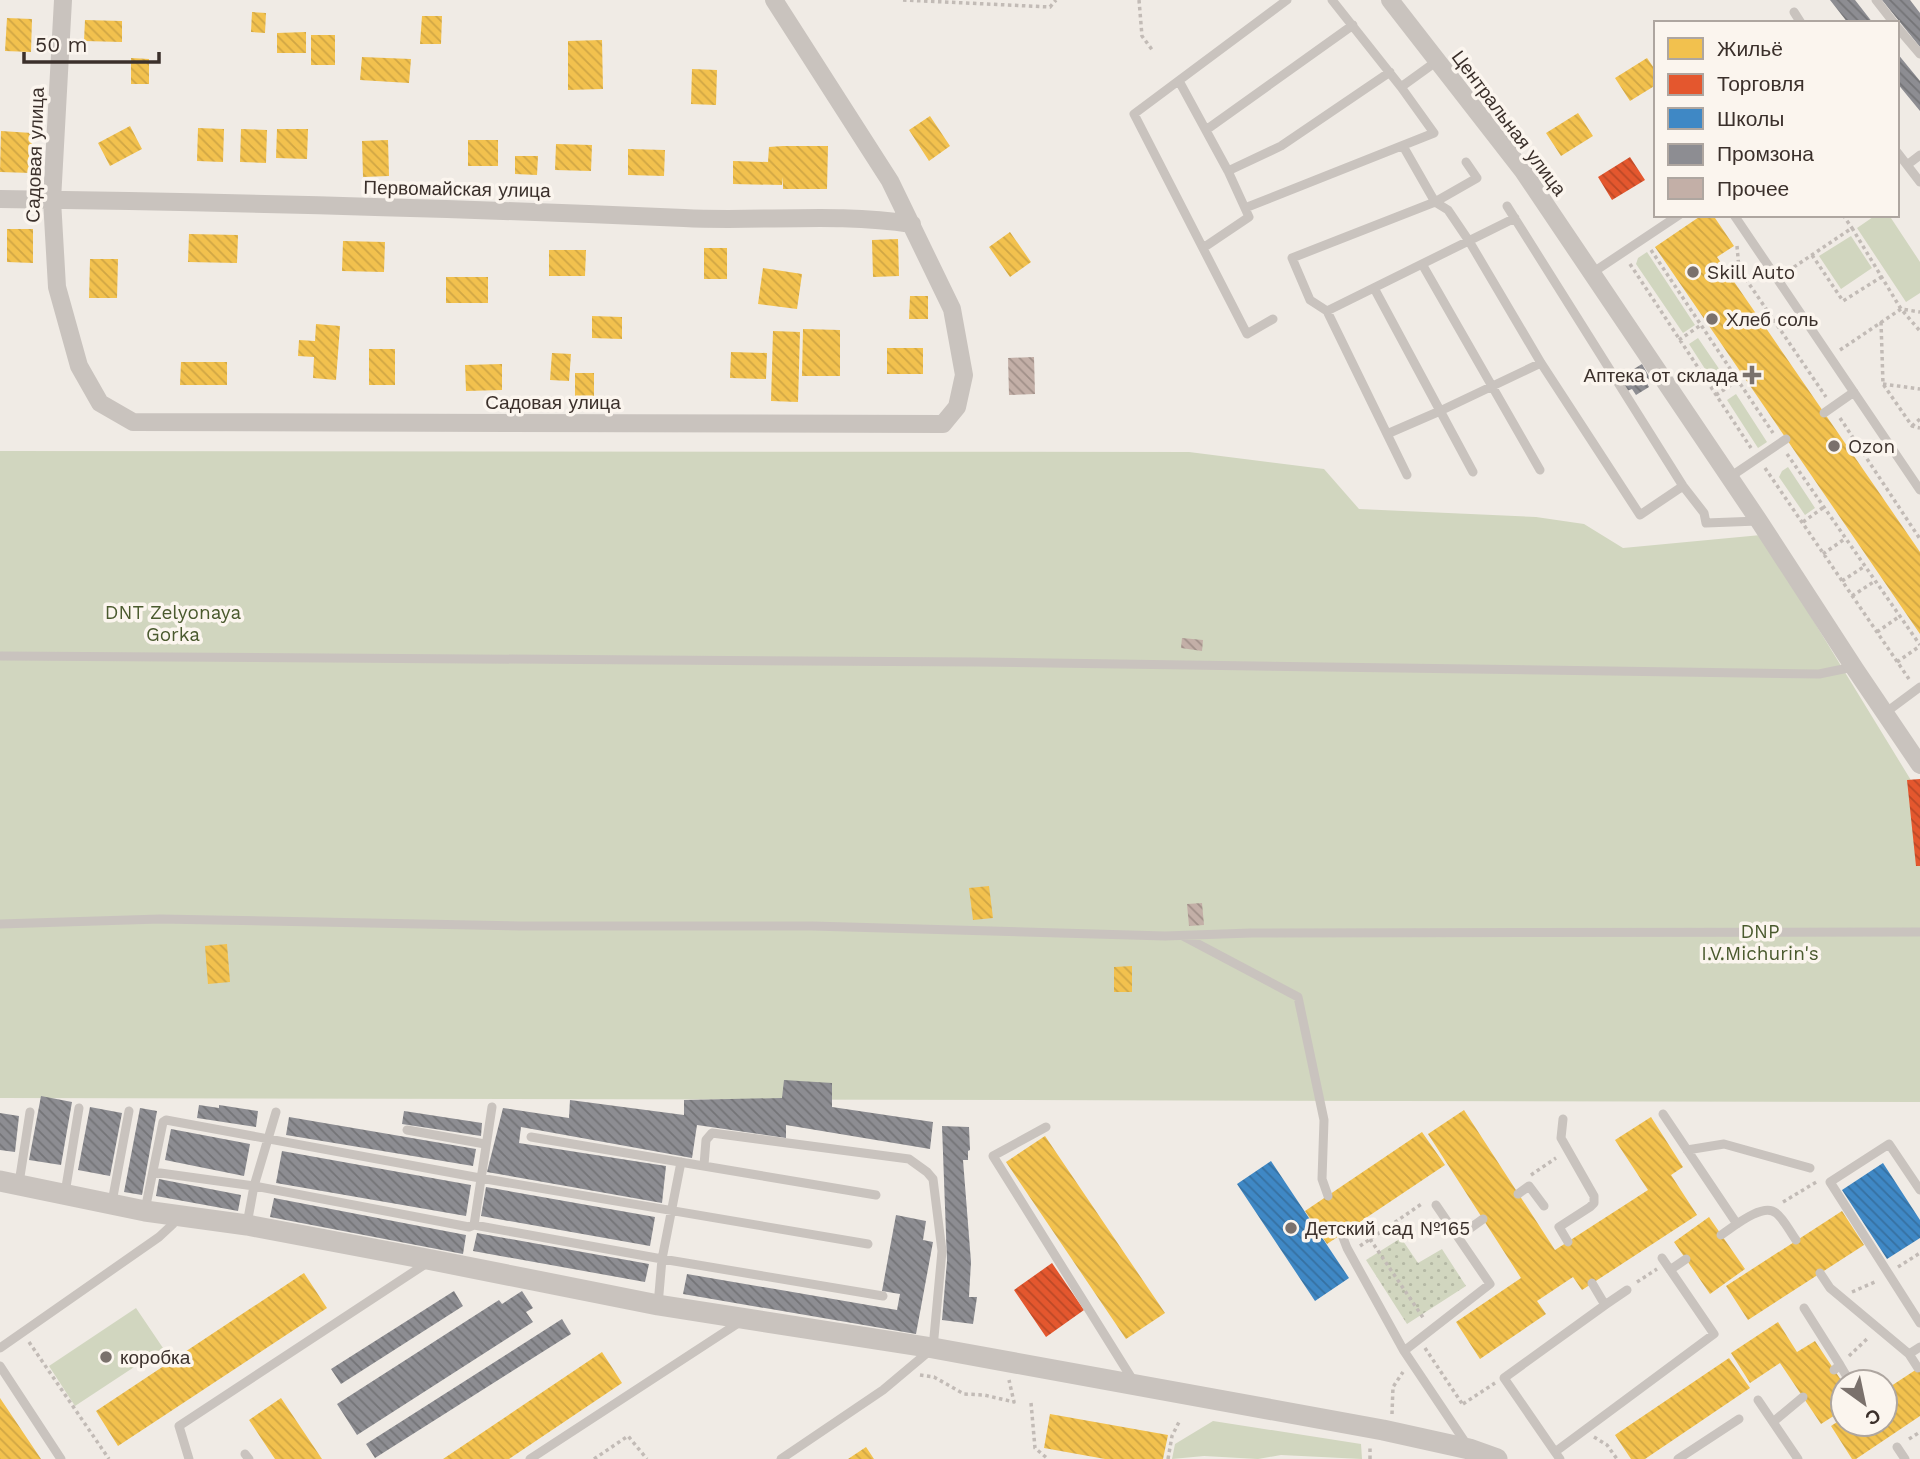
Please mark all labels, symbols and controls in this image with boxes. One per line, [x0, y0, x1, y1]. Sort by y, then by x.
scale bar [24, 21, 159, 65]
legend [1654, 21, 1899, 217]
text: 50 m [35, 32, 87, 57]
text: Жильё [1717, 36, 1783, 61]
street label: Центральная улица [1447, 46, 1571, 201]
text: Торговля [1717, 71, 1805, 96]
street label: Садовая улица [21, 86, 49, 223]
text: Школы [1717, 106, 1784, 131]
text: Промзона [1717, 141, 1814, 166]
street label: Первомайская улица [363, 176, 551, 202]
text: Прочее [1717, 176, 1789, 201]
place label: Skill Auto [1707, 261, 1795, 284]
marker: Skill Auto [1685, 264, 1701, 280]
place label: Хлеб соль [1726, 308, 1818, 331]
marker: Хлеб соль [1704, 311, 1720, 327]
place label: Аптека от склада [1584, 364, 1738, 387]
marker: Аптека от склада [1744, 367, 1760, 383]
street label: Садовая улица [485, 391, 621, 414]
place label: Ozon [1848, 435, 1895, 458]
marker: Ozon [1826, 438, 1842, 454]
park label: DNT Zelyonaya Gorka [105, 601, 241, 646]
park label: DNP I.V.Michurin's [1701, 920, 1819, 965]
place label: Детский сад №165 [1305, 1217, 1470, 1240]
marker: Детский сад №165 [1283, 1220, 1299, 1236]
place label: коробка [120, 1346, 191, 1369]
marker: коробка [98, 1349, 114, 1365]
north arrow [1829, 1368, 1899, 1438]
text: С [1861, 1403, 1885, 1430]

